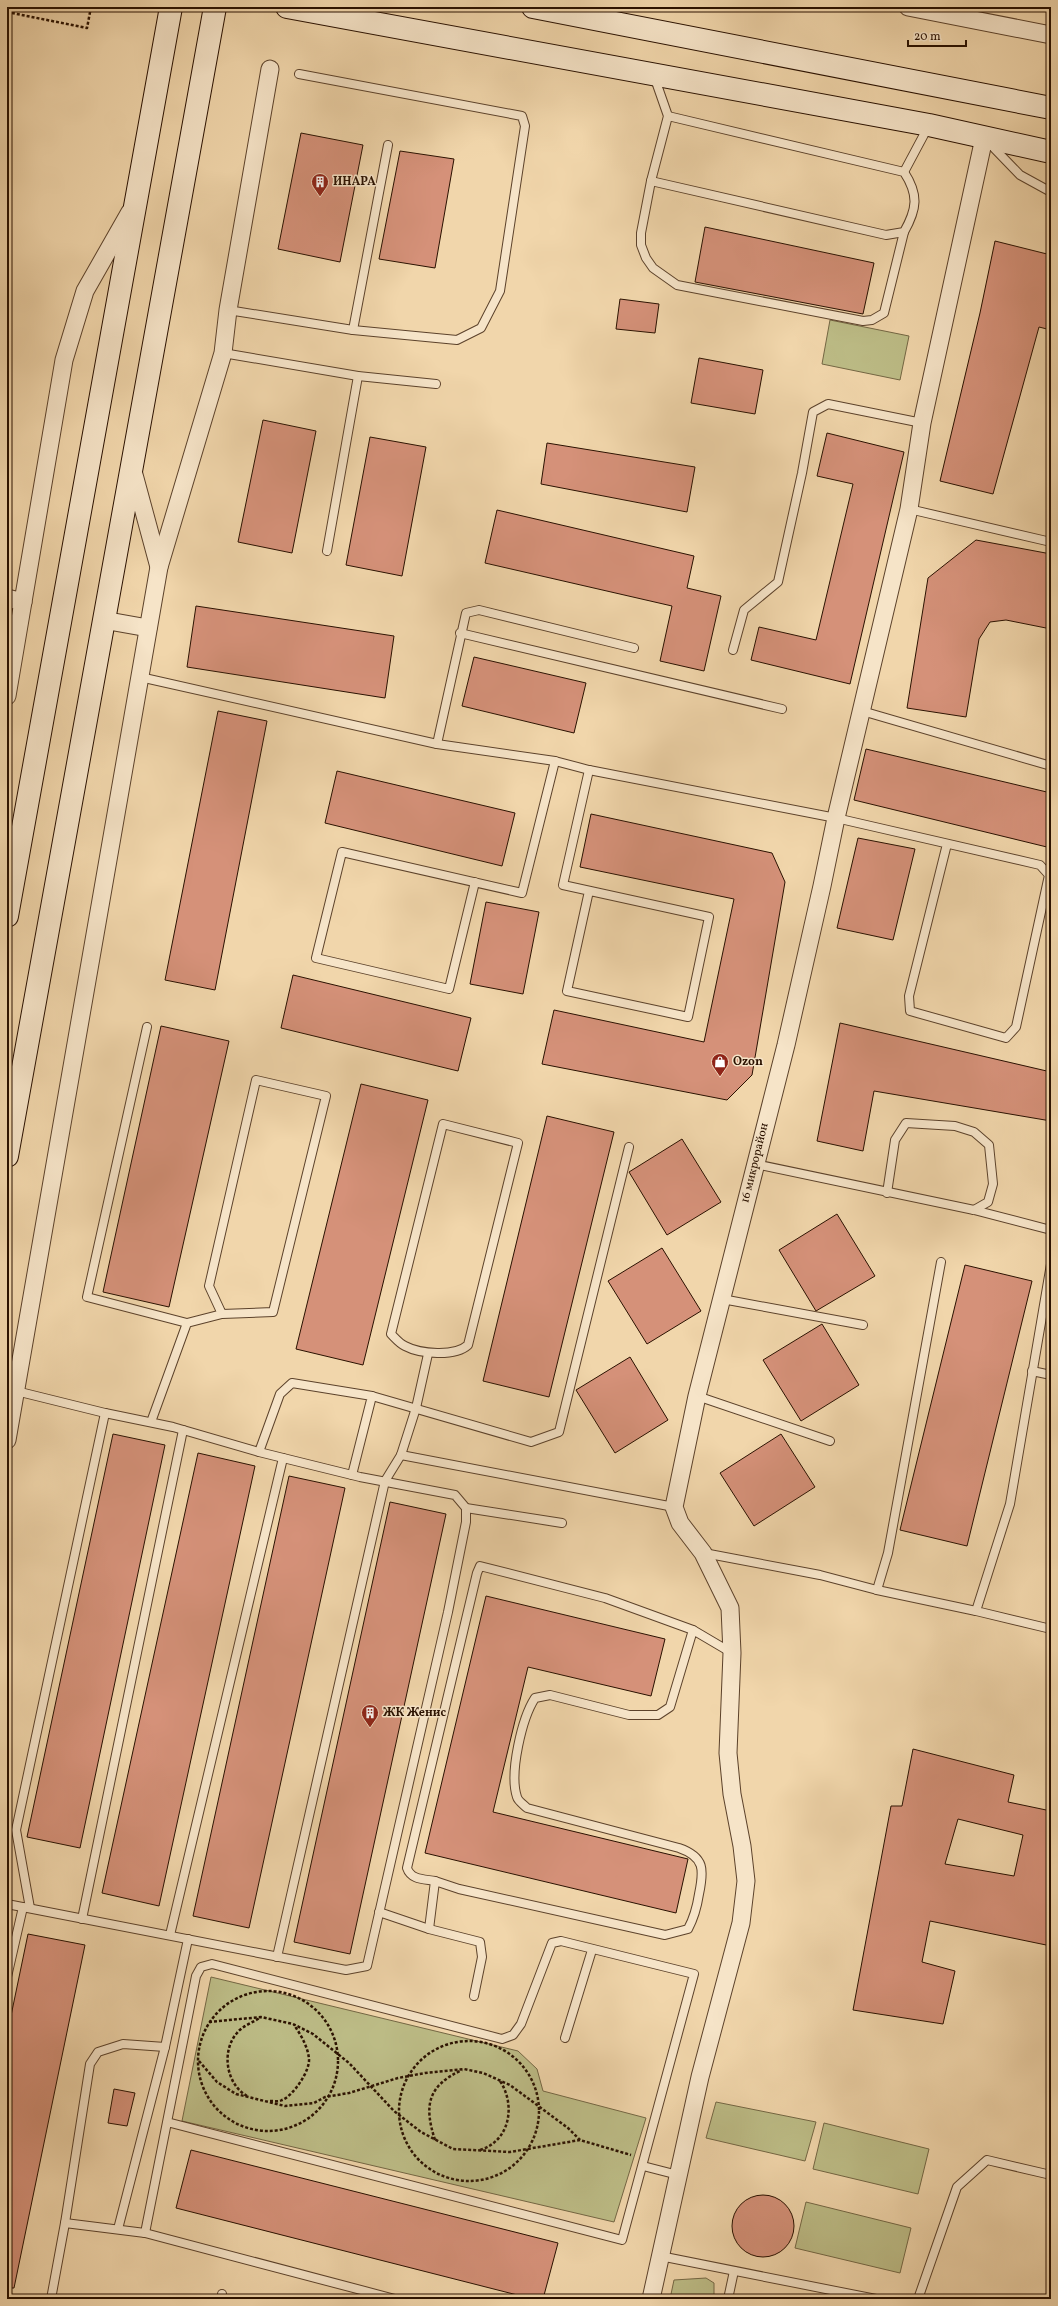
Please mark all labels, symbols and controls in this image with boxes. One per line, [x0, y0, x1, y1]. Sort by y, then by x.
scale bar [908, 22, 966, 48]
text: 20 m [914, 29, 941, 45]
building icon: ИНАРА [310, 172, 330, 197]
place label: ИНАРА [333, 174, 376, 190]
shop icon: Ozon [710, 1052, 730, 1077]
place label: Ozon [733, 1054, 763, 1070]
street label: 16 микрорайон [737, 1121, 773, 1205]
building icon: ЖК Женис [360, 1703, 380, 1728]
place label: ЖК Женис [383, 1705, 446, 1721]

